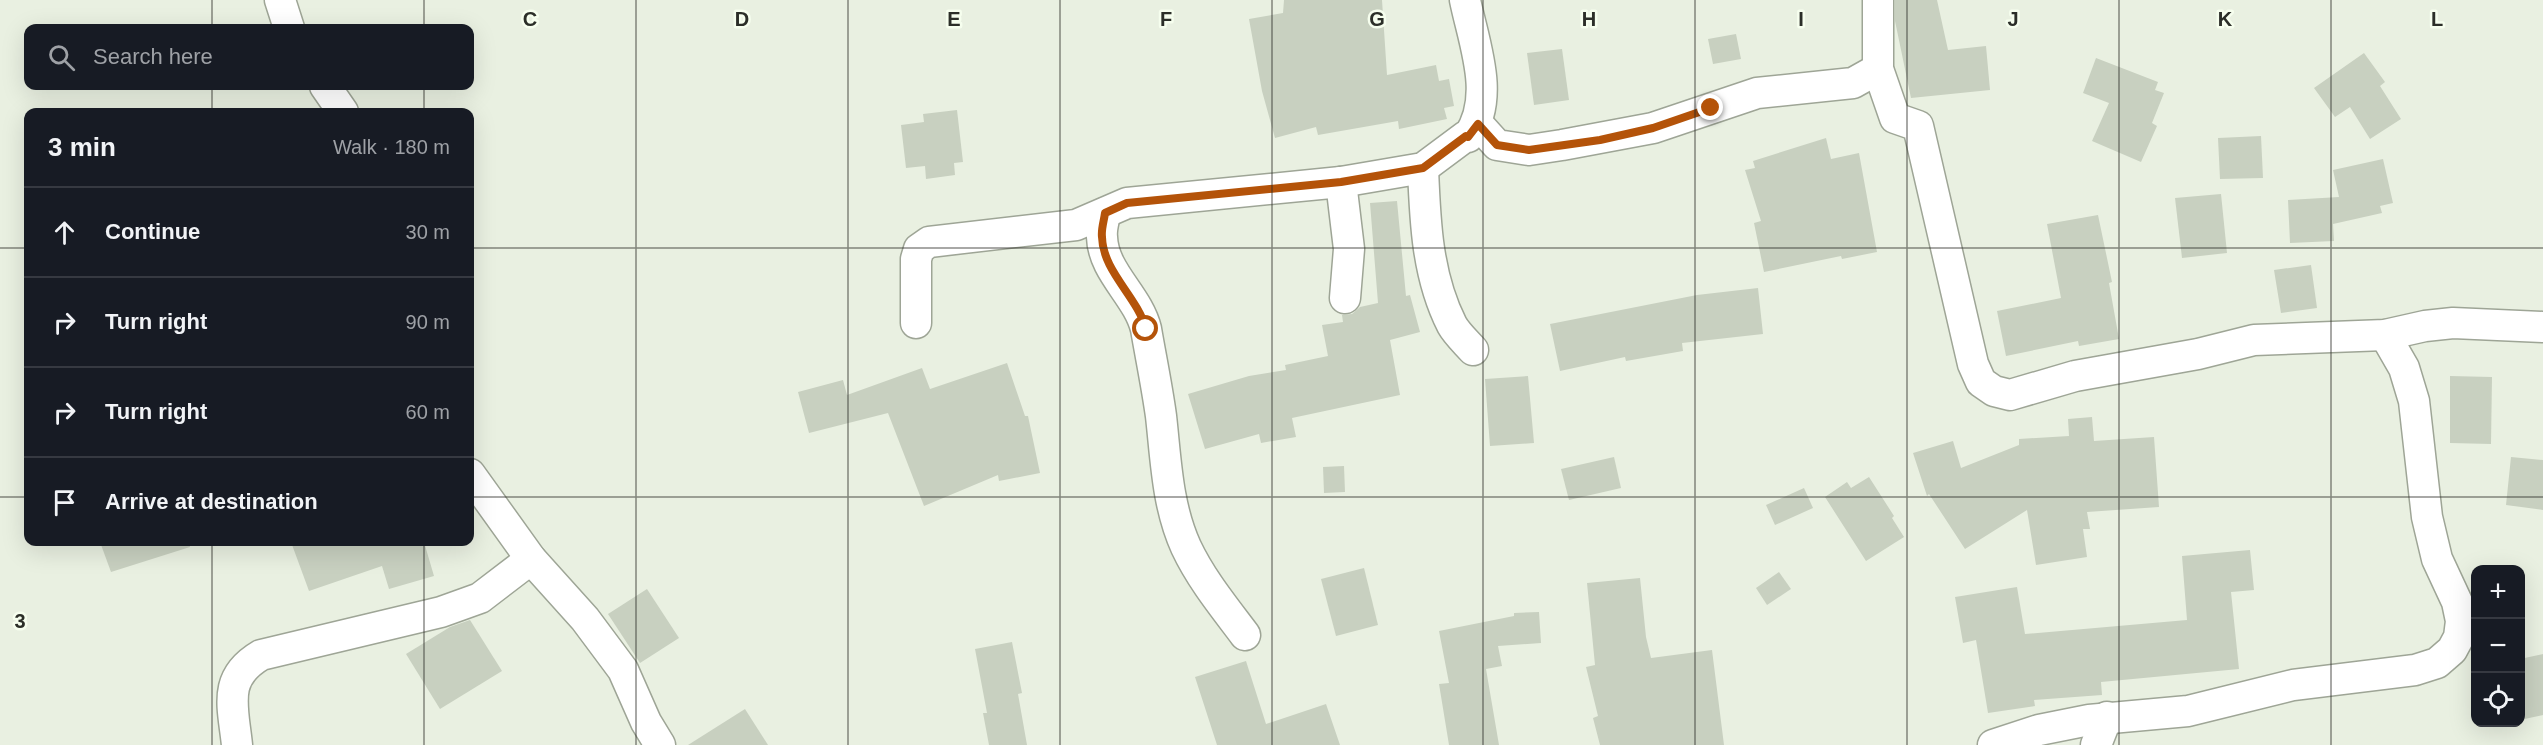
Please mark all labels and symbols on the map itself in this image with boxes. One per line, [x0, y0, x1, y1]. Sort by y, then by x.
text: C [523, 8, 537, 30]
text: D [735, 8, 749, 30]
text: E [947, 8, 961, 30]
text: F [1160, 8, 1172, 30]
text: G [1369, 8, 1385, 30]
text: H [1582, 8, 1596, 30]
text: I [1798, 8, 1804, 30]
text: J [2007, 8, 2019, 30]
text: K [2218, 8, 2233, 30]
text: L [2431, 8, 2443, 30]
route end [1697, 94, 1723, 120]
route start [1132, 315, 1158, 341]
text: 3 [14, 610, 26, 632]

